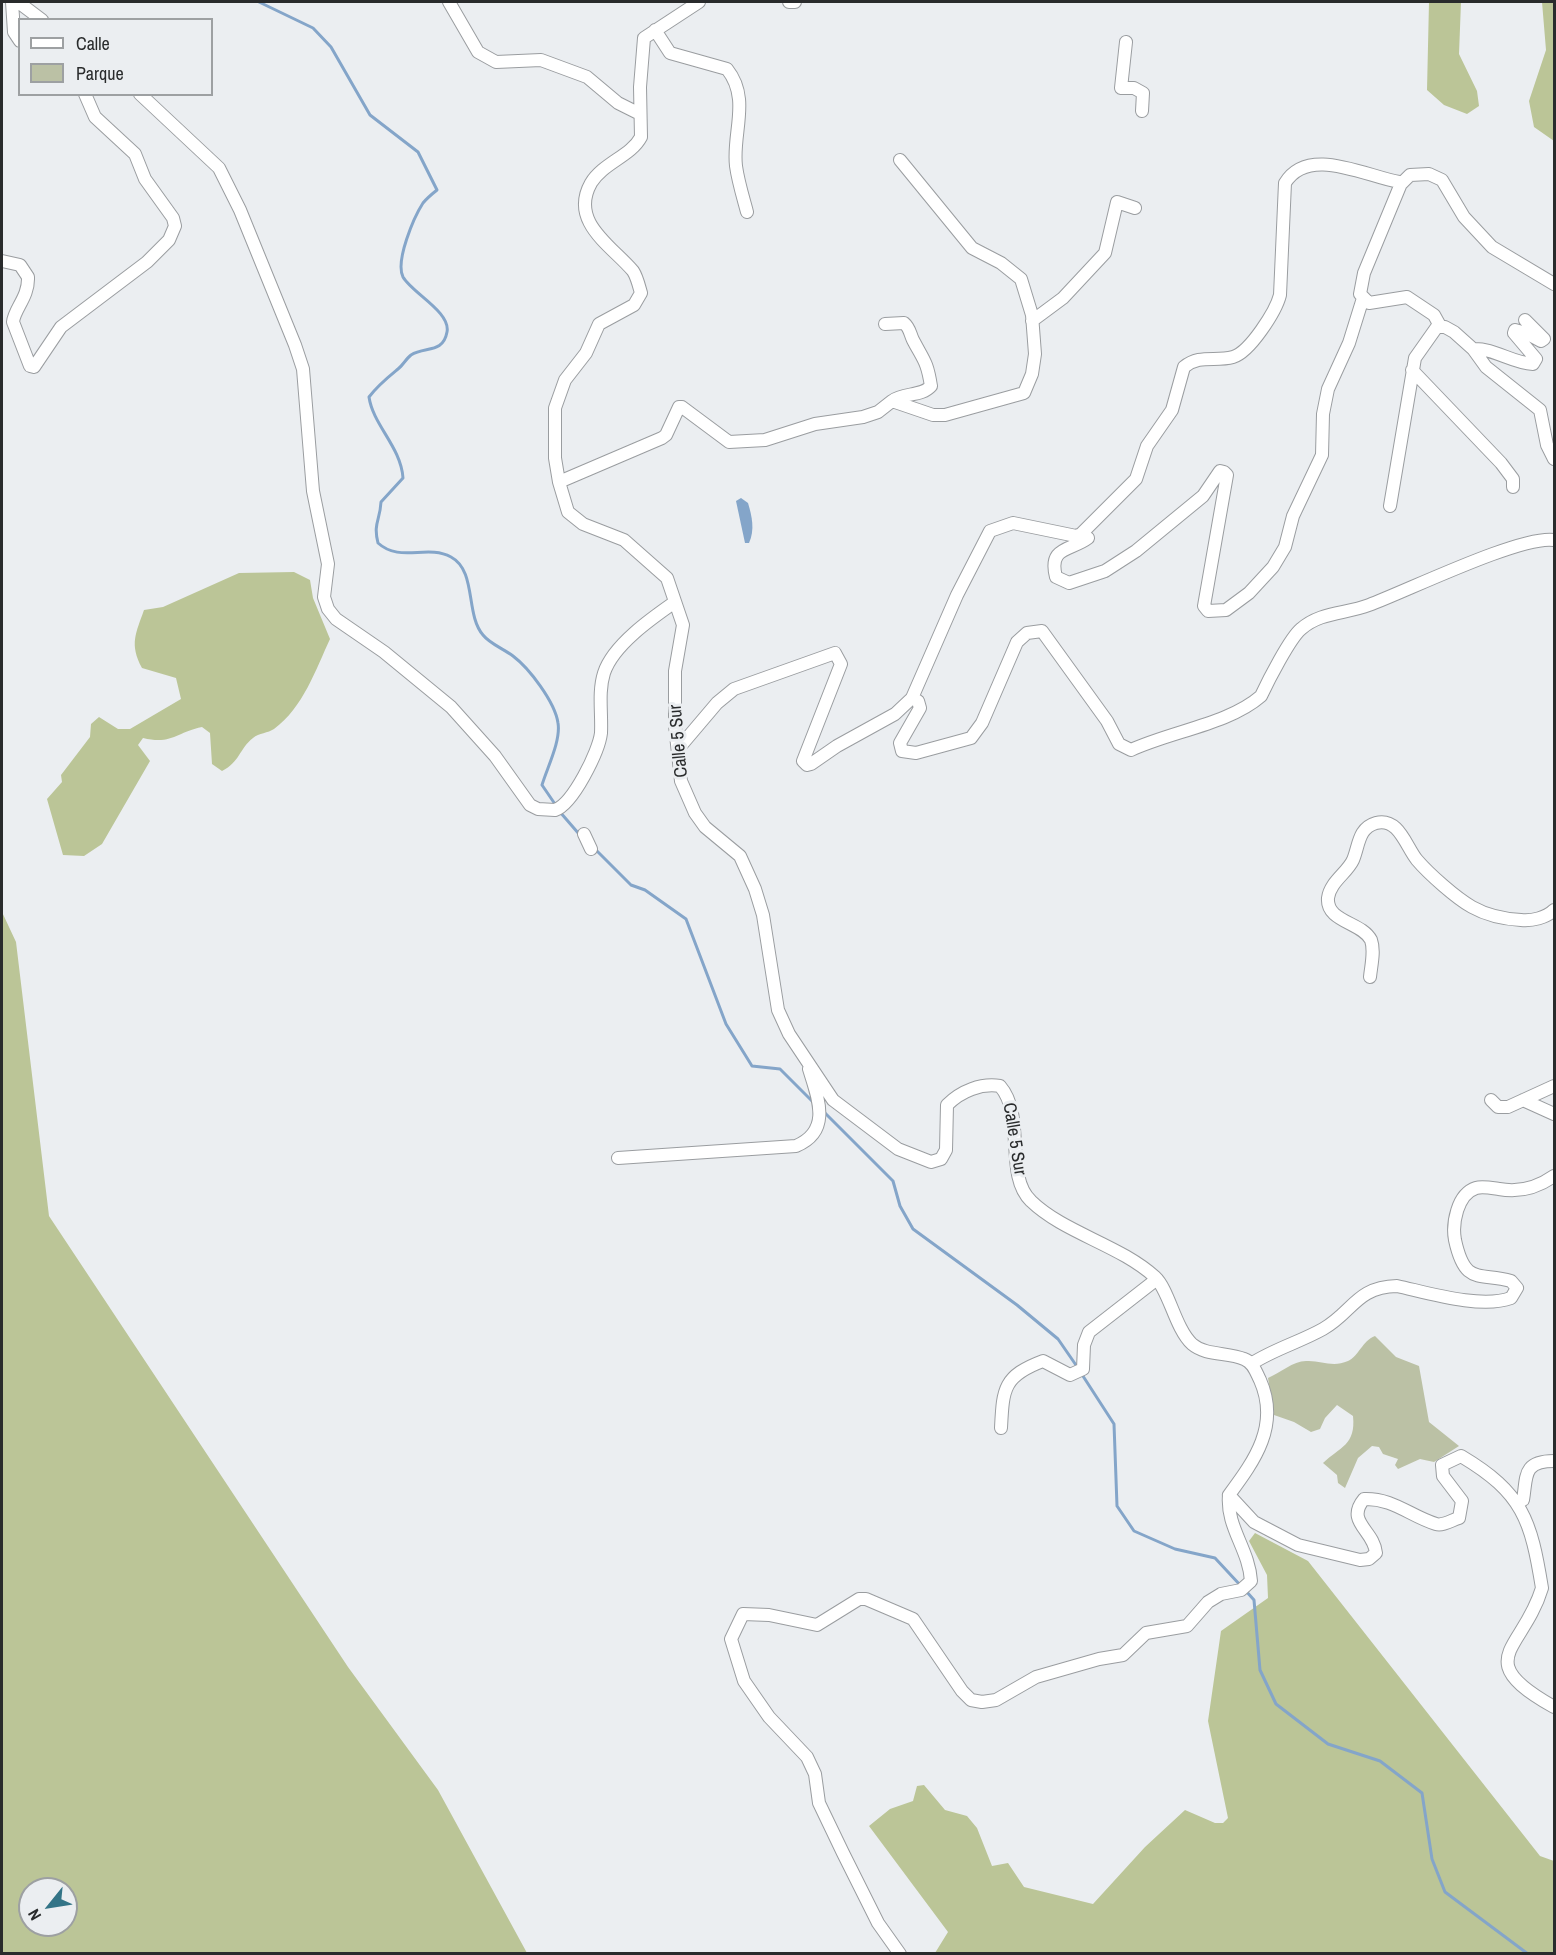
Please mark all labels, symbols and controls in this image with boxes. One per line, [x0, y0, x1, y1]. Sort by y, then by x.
legend [18, 18, 213, 96]
text: Calle [76, 31, 110, 56]
text: Parque [76, 61, 124, 86]
street label: Calle 5 Sur [665, 704, 693, 778]
street label: Calle 5 Sur [998, 1101, 1030, 1177]
north arrow [18, 1877, 78, 1937]
text: N [22, 1905, 46, 1925]

